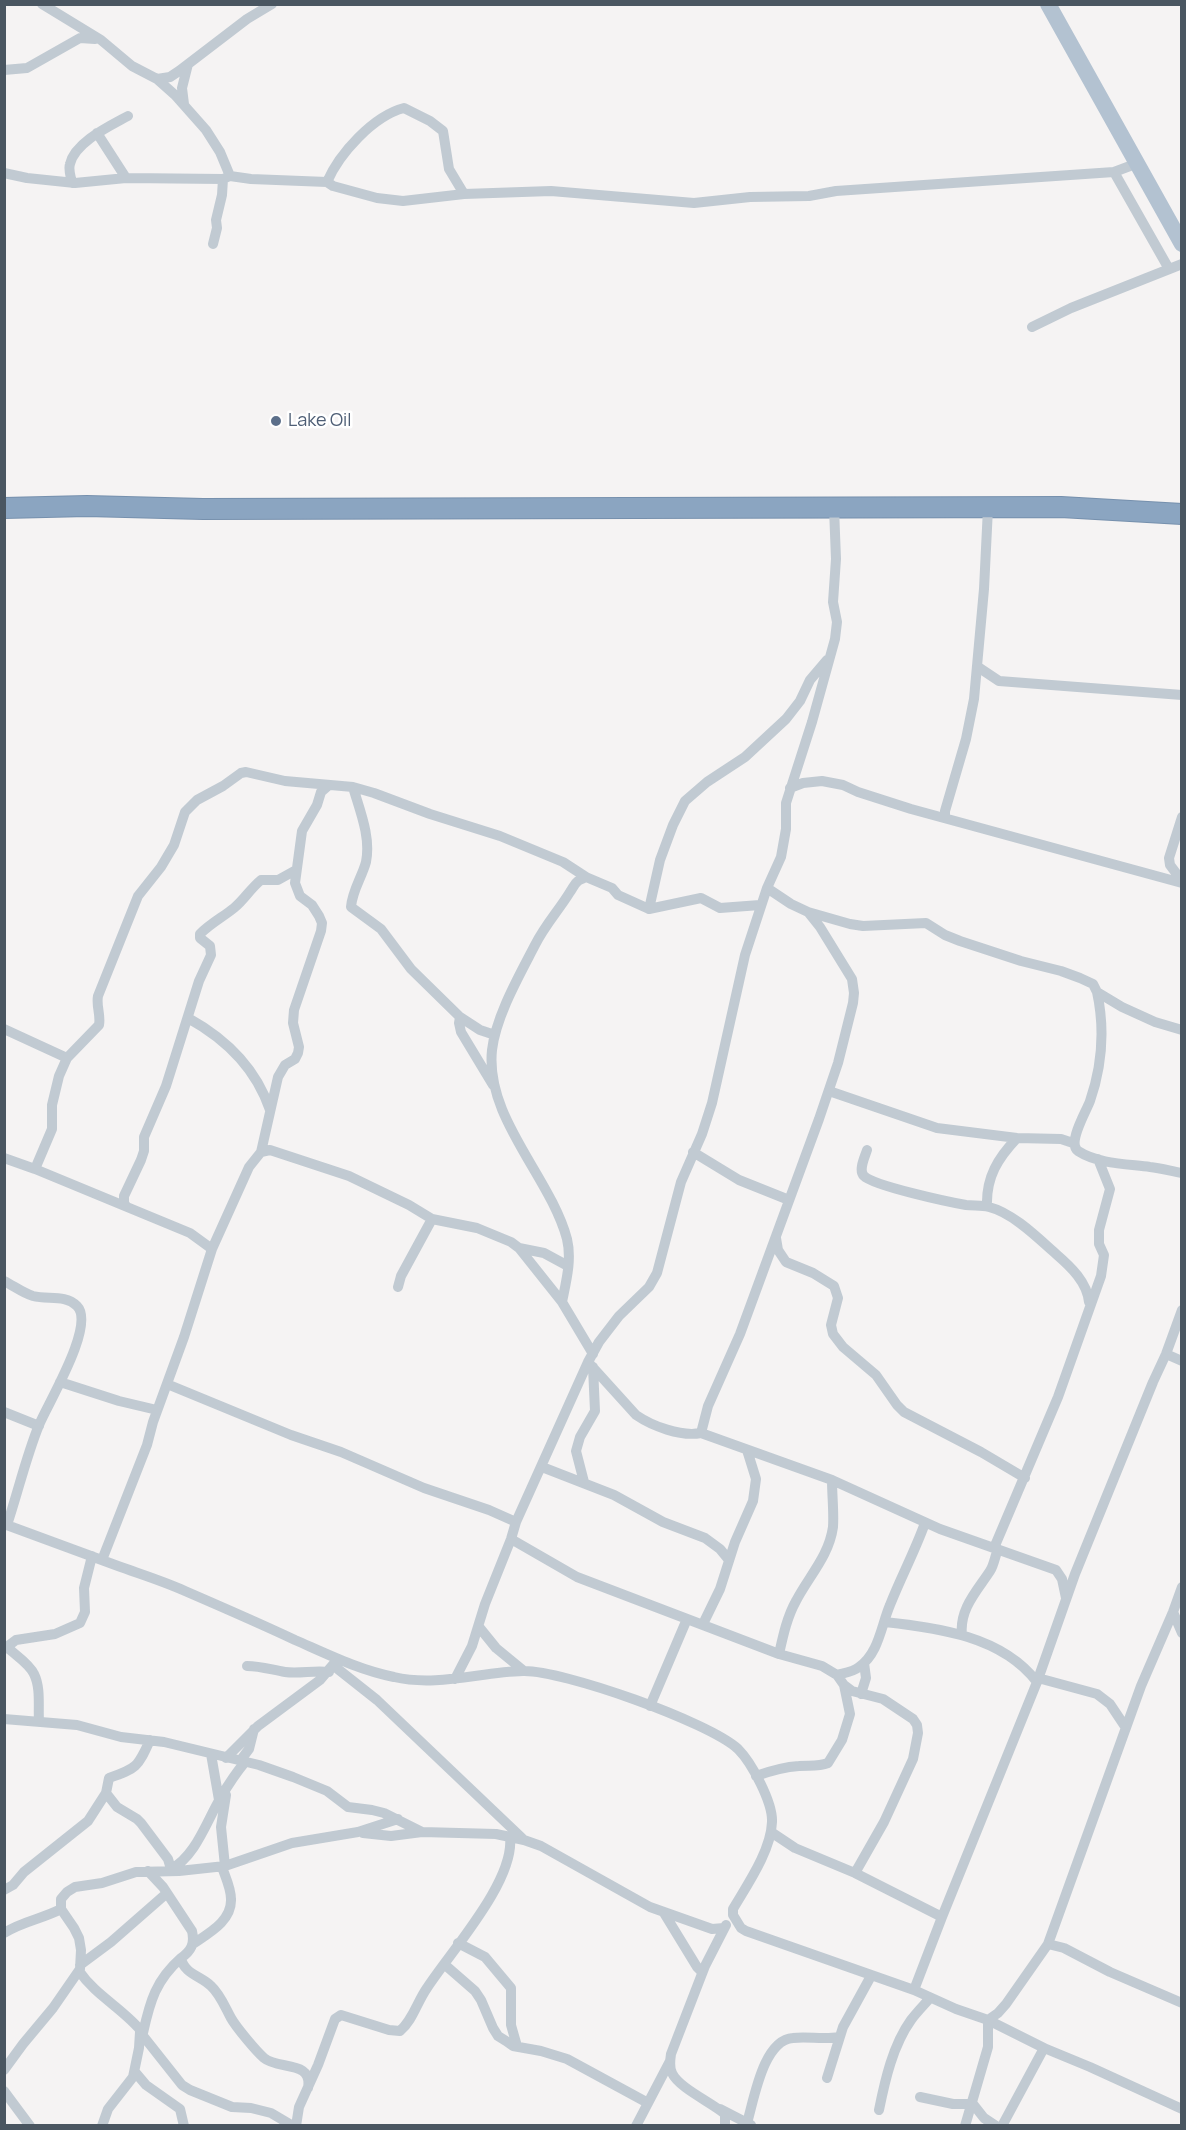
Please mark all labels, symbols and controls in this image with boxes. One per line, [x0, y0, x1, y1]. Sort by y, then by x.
place label: Lake Oil [288, 410, 351, 432]
marker: Lake Oil [269, 414, 283, 428]

